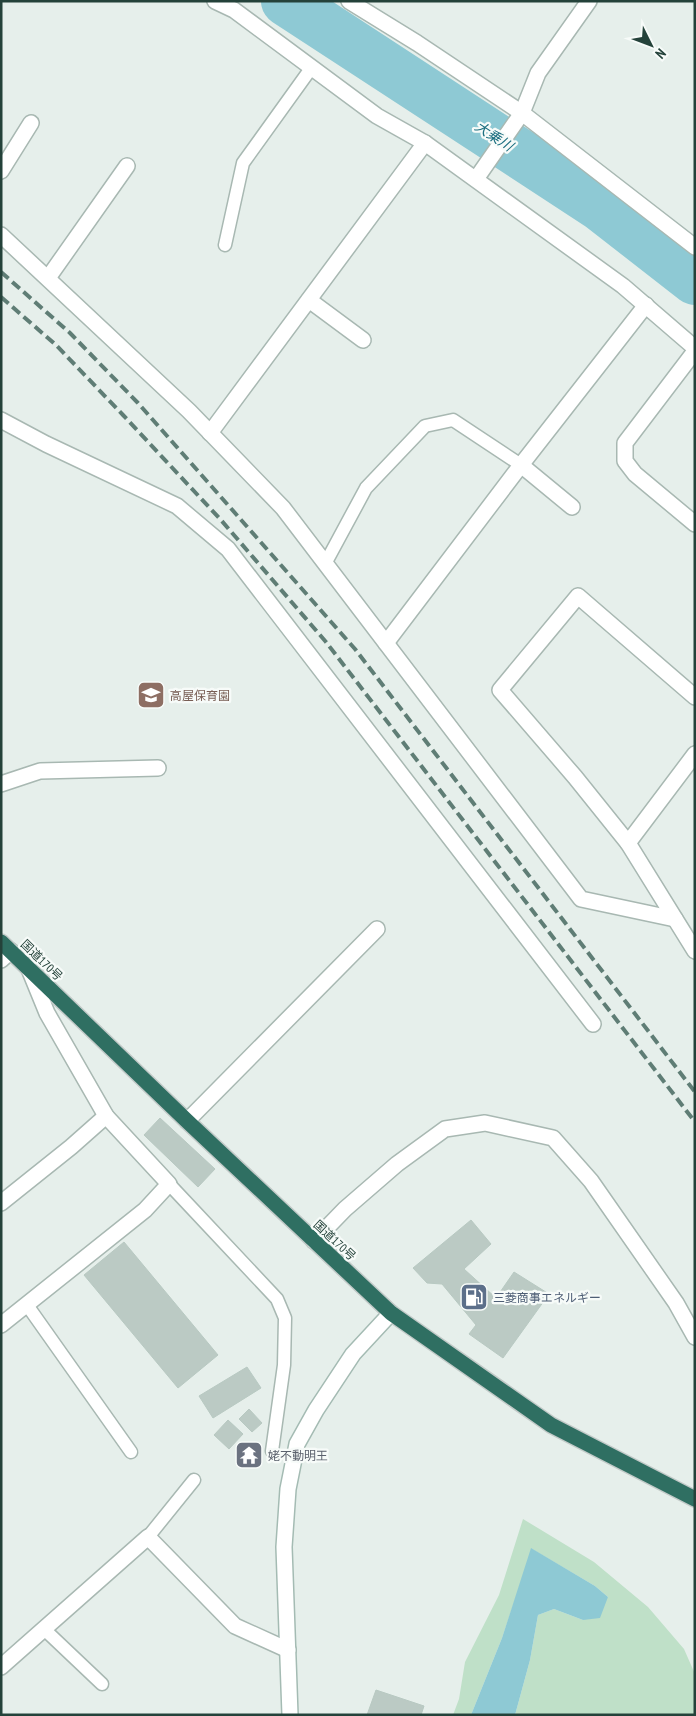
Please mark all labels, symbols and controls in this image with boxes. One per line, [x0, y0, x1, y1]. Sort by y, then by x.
north arrow [626, 20, 676, 70]
text: N [651, 45, 670, 63]
water label: 大乗川 [471, 117, 518, 156]
school or university icon: 高屋保育園 [136, 680, 166, 710]
place label: 高屋保育園 [170, 688, 230, 703]
street label: 国道170号 [18, 936, 66, 984]
street label: 国道170号 [311, 1217, 359, 1263]
fuel station icon: 三菱商事エネルギー [459, 1282, 489, 1312]
place label: 三菱商事エネルギー [493, 1290, 601, 1305]
temple icon: 姥不動明王 [234, 1440, 264, 1470]
place label: 姥不動明王 [268, 1448, 328, 1463]

